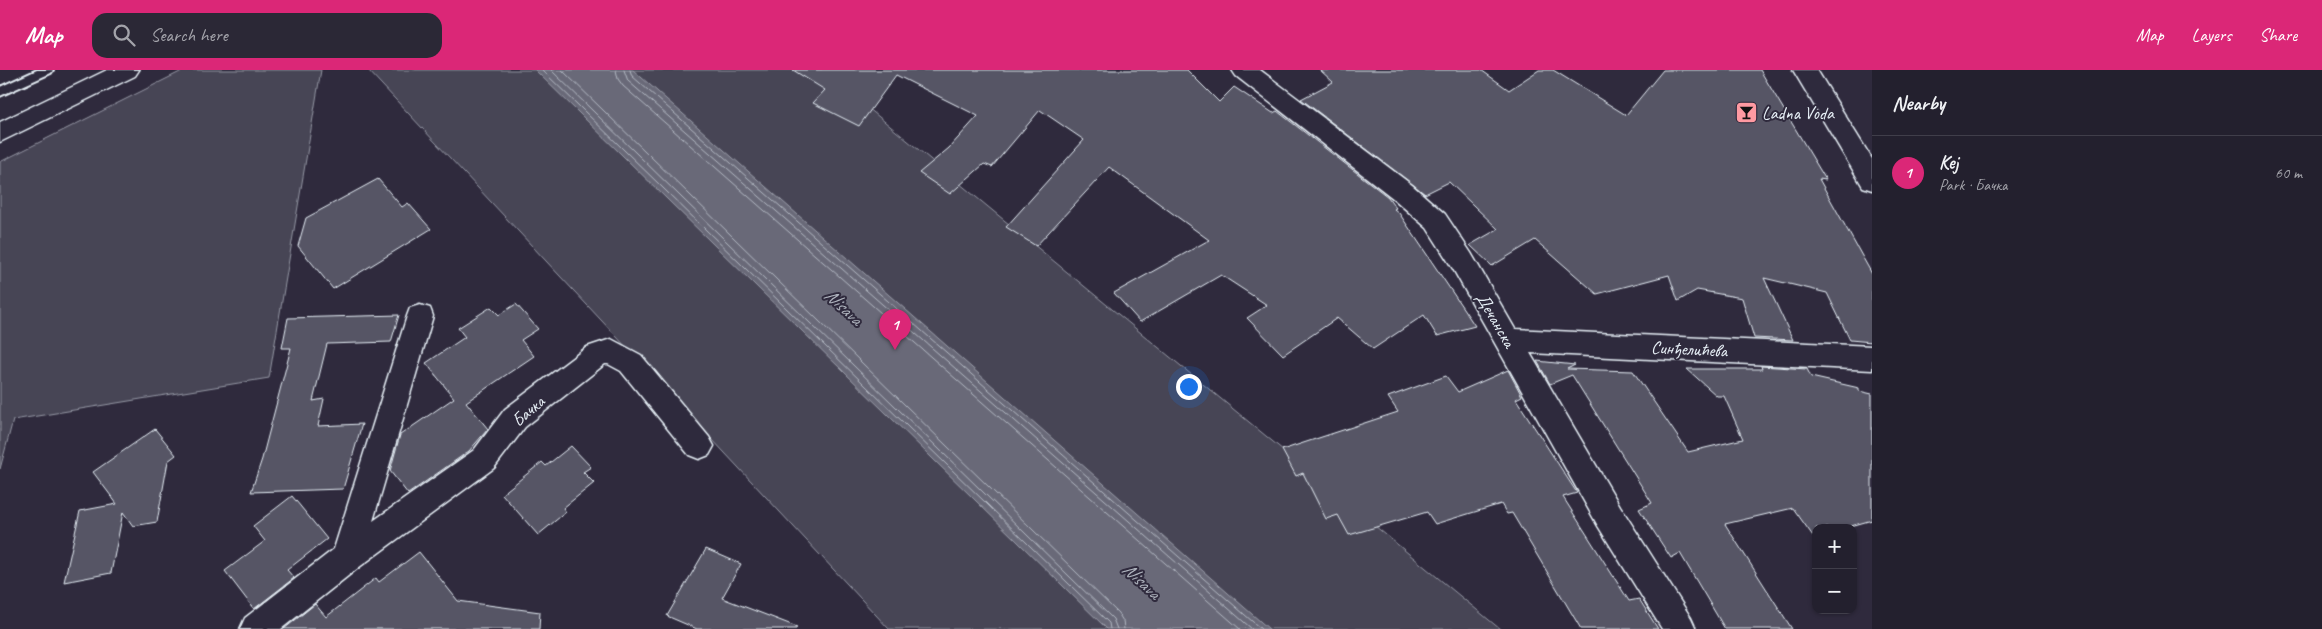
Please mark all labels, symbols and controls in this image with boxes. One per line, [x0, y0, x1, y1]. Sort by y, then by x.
search box [92, 13, 442, 58]
text: Map [25, 20, 62, 50]
icon: search [110, 21, 138, 49]
text: Search here [150, 23, 228, 47]
text: Map [2136, 24, 2164, 46]
text: Layers [2192, 24, 2231, 46]
text: Share [2259, 24, 2297, 46]
text: Nearby [1892, 90, 1945, 116]
bar icon: Ladna Voda [1734, 101, 1758, 125]
place label: Ladna Voda [1762, 102, 1835, 124]
text: Кеј [1939, 151, 1958, 175]
text: 1 [1904, 163, 1912, 183]
text: 60 m [2275, 163, 2302, 183]
text: Park · Бачка [1939, 175, 2007, 195]
water label: Nisava [819, 283, 869, 332]
street label: Дечанска [1471, 289, 1521, 353]
pin: 1 [879, 309, 911, 350]
street label: Синђелићева [1650, 336, 1729, 362]
your location [1176, 374, 1202, 400]
street label: Бачка [507, 390, 550, 431]
map controls [1812, 524, 1857, 614]
button: + [1812, 524, 1857, 569]
water label: Nisava [1117, 557, 1167, 606]
button: − [1812, 569, 1857, 614]

